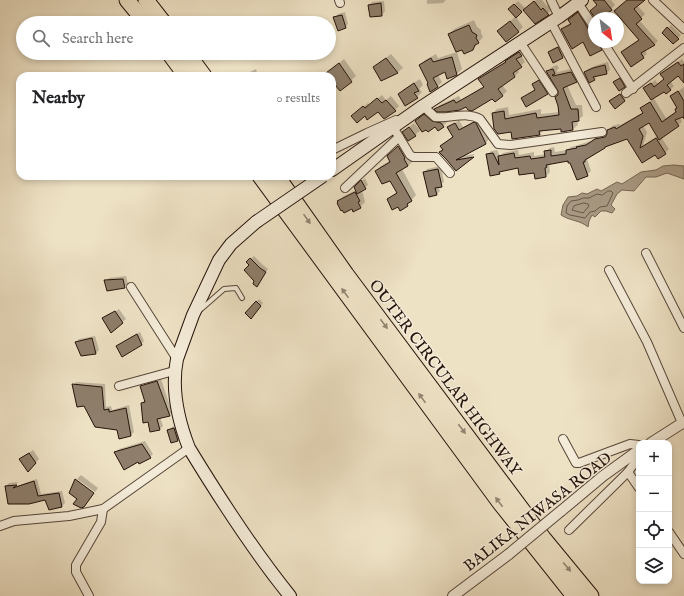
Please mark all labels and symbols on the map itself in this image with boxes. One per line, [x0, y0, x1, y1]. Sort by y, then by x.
north arrow [588, 12, 624, 48]
one-way arrow [303, 214, 311, 225]
street label: OUTER CIRCULAR HIGHWAY [364, 276, 526, 481]
one-way arrow [342, 288, 350, 298]
one-way arrow [380, 319, 388, 330]
one-way arrow [418, 392, 427, 403]
one-way arrow [457, 423, 466, 434]
street label: BALIKA NIWASA ROAD [460, 448, 616, 577]
one-way arrow [495, 497, 504, 508]
one-way arrow [563, 562, 572, 573]

